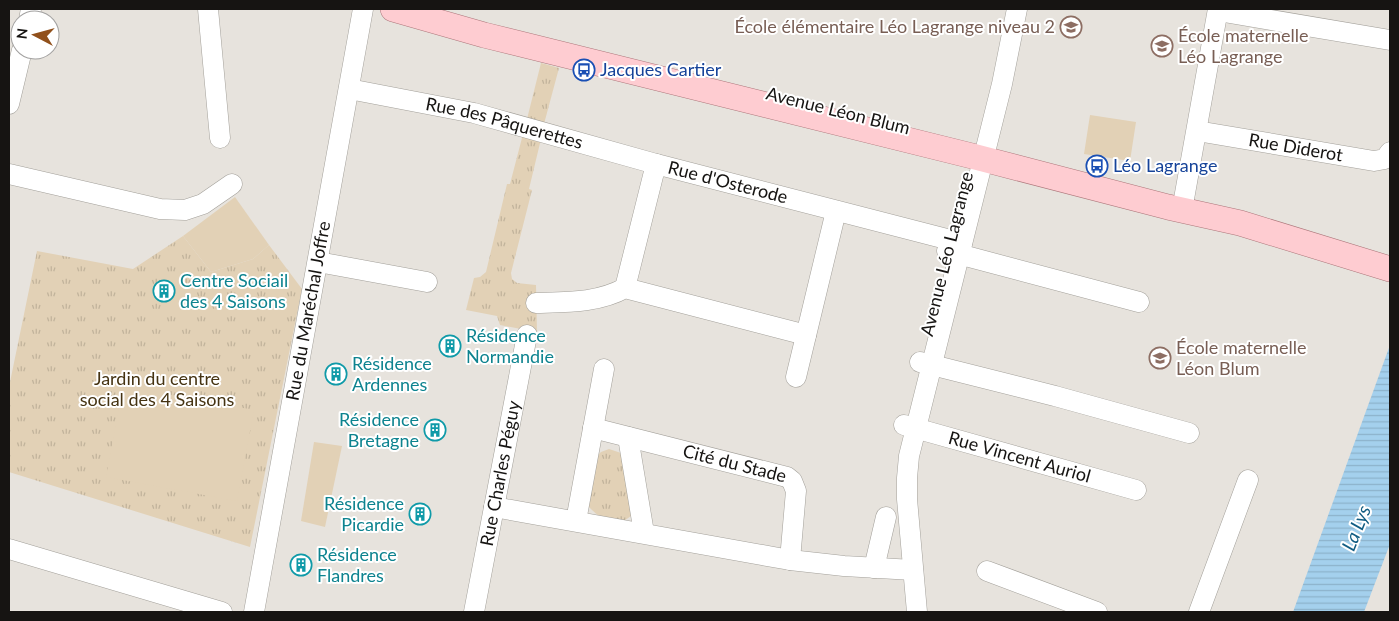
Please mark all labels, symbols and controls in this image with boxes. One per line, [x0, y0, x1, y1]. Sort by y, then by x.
north arrow [10, 10, 60, 60]
place label: École élémentaire Léo Lagrange niveau 2 [734, 15, 1055, 37]
school or university icon: École élémentaire Léo Lagrange niveau 2 [1059, 15, 1083, 39]
place label: École maternelle Léo Lagrange [1178, 24, 1309, 67]
text: N [13, 27, 31, 40]
school or university icon: École maternelle Léo Lagrange [1150, 34, 1174, 58]
bus stop icon: Jacques Cartier [572, 58, 596, 82]
place label: Jacques Cartier [600, 58, 722, 80]
street label: Avenue Léon Blum [764, 81, 913, 139]
street label: Rue des Pâquerettes [424, 92, 586, 153]
street label: Rue Diderot [1247, 128, 1345, 166]
bus stop icon: Léo Lagrange [1085, 154, 1109, 178]
place label: Léo Lagrange [1113, 154, 1218, 176]
street label: Rue d'Osterode [666, 156, 790, 208]
street label: Avenue Léo Lagrange [915, 169, 977, 338]
street label: Rue du Maréchal Joffre [280, 219, 334, 402]
place label: Centre Sociail des 4 Saisons [180, 269, 288, 312]
building icon: Centre Sociail des 4 Saisons [152, 279, 176, 303]
place label: Résidence Normandie [466, 324, 554, 367]
building icon: Résidence Normandie [438, 334, 462, 358]
place label: École maternelle Léon Blum [1176, 336, 1307, 379]
school or university icon: École maternelle Léon Blum [1148, 346, 1172, 370]
place label: Résidence Ardennes [352, 352, 432, 395]
building icon: Résidence Ardennes [324, 362, 348, 386]
park label: Jardin du centre social des 4 Saisons [80, 367, 234, 410]
street label: Rue Charles Péguy [475, 398, 524, 548]
place label: Résidence Bretagne [339, 408, 419, 451]
building icon: Résidence Bretagne [423, 418, 447, 442]
street label: Rue Vincent Auriol [946, 426, 1093, 487]
street label: Cité du Stade [681, 439, 789, 486]
place label: Résidence Picardie [324, 492, 404, 535]
water label: La Lys [1336, 501, 1375, 554]
building icon: Résidence Picardie [408, 502, 432, 526]
place label: Résidence Flandres [317, 543, 397, 586]
building icon: Résidence Flandres [289, 553, 313, 577]

